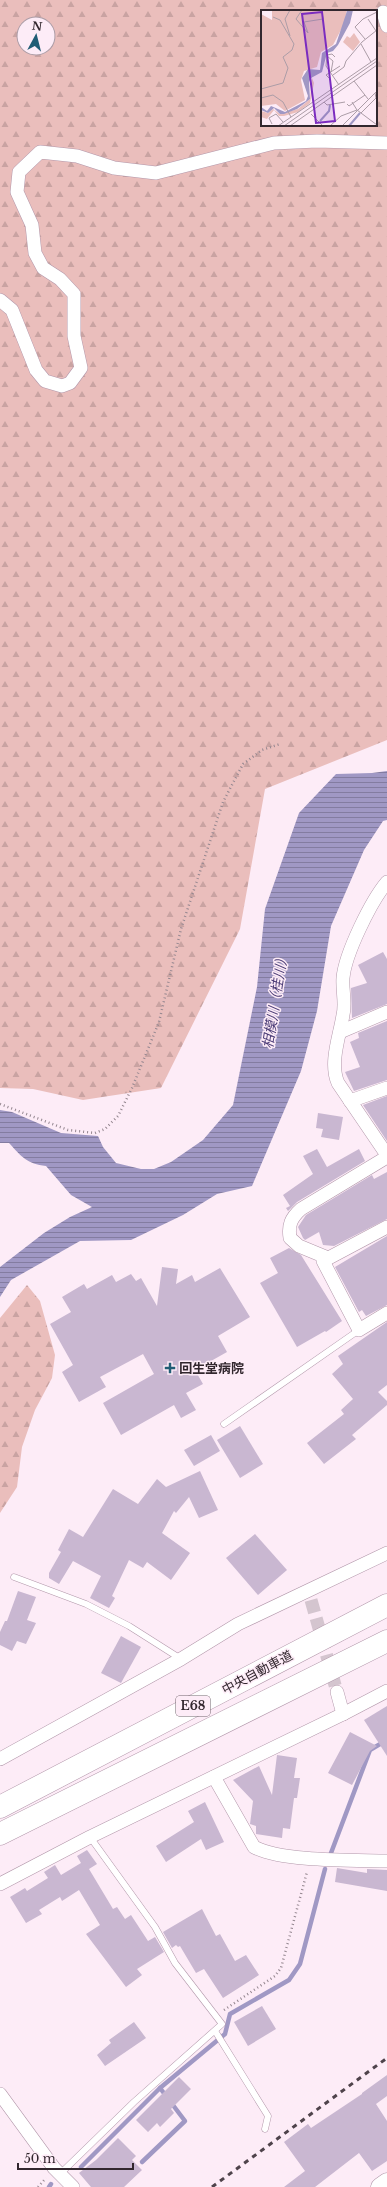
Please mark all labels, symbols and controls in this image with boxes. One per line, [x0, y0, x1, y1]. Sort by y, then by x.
inset map [261, 10, 377, 126]
north arrow [16, 16, 56, 56]
text: N [31, 18, 44, 34]
water label: 相模川（桂川） [258, 950, 292, 1050]
place label: 回生堂病院 [179, 1360, 244, 1377]
marker: 回生堂病院 [164, 1362, 176, 1374]
street label: 中央自動車道 [219, 1647, 296, 1698]
road number: E68 [176, 1696, 210, 1716]
scale bar [18, 2145, 133, 2171]
text: 50 m [24, 2151, 56, 2166]

